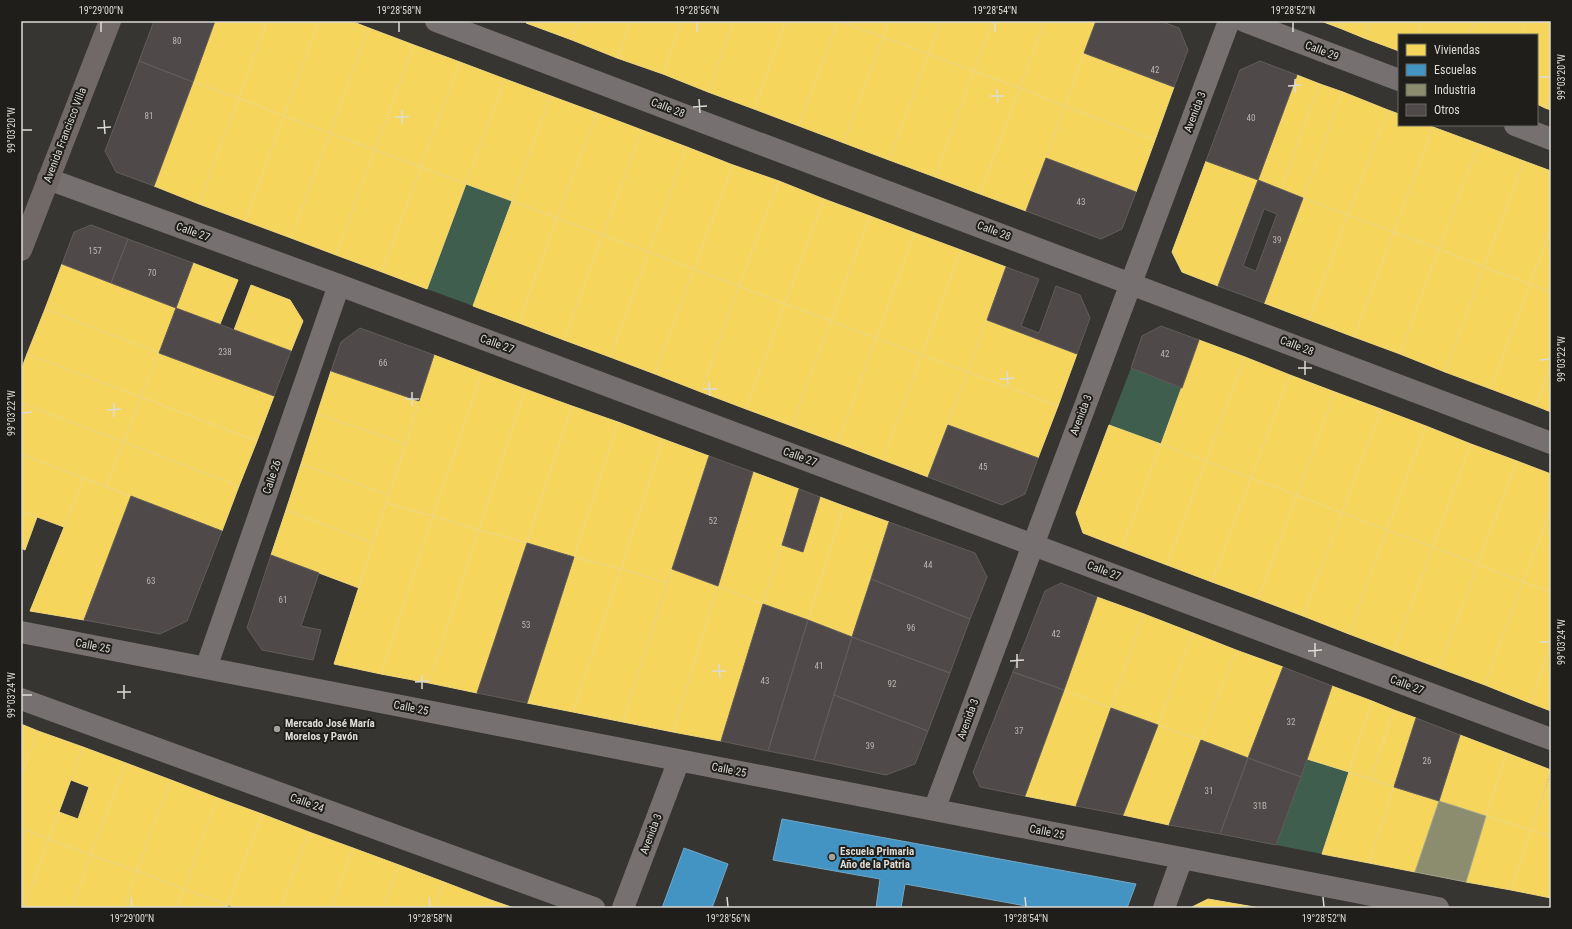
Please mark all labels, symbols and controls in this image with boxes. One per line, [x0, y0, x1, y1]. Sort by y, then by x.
text: 19°29'00"N [79, 5, 123, 16]
text: 19°28'58"N [377, 5, 421, 16]
text: 19°28'56"N [675, 5, 719, 16]
text: 19°28'54"N [973, 5, 1017, 16]
text: 19°28'52"N [1271, 5, 1315, 16]
legend [1398, 34, 1538, 126]
house number: 80 [173, 36, 181, 46]
street label: Calle 29 [1303, 39, 1341, 63]
text: Viviendas [1434, 43, 1480, 57]
text: 99°03'20"W [1556, 54, 1567, 100]
text: Escuelas [1434, 63, 1476, 77]
house number: 42 [1151, 65, 1160, 75]
text: Industria [1434, 83, 1476, 97]
street label: Avenida Francisco Villa [41, 86, 89, 184]
street label: Avenida 3 [1181, 90, 1209, 134]
street label: Calle 28 [649, 96, 687, 120]
text: Otros [1434, 103, 1460, 117]
text: 99°03'20"W [6, 107, 17, 153]
house number: 81 [145, 111, 153, 121]
house number: 40 [1247, 113, 1255, 123]
house number: 43 [1077, 197, 1085, 207]
street label: Calle 28 [975, 219, 1013, 243]
street label: Calle 27 [174, 220, 212, 244]
house number: 39 [1273, 235, 1281, 245]
house number: 157 [88, 246, 102, 256]
house number: 70 [148, 268, 156, 278]
street label: Calle 27 [478, 332, 516, 356]
street label: Calle 28 [1278, 334, 1316, 358]
text: 99°03'22"W [1556, 336, 1567, 382]
house number: 238 [218, 347, 232, 357]
house number: 42 [1161, 349, 1170, 359]
house number: 66 [379, 358, 387, 368]
text: 99°03'22"W [6, 390, 17, 436]
street label: Avenida 3 [1067, 393, 1095, 437]
street label: Calle 27 [781, 445, 819, 469]
street label: Calle 26 [260, 458, 284, 496]
house number: 45 [979, 462, 988, 472]
house number: 52 [709, 516, 718, 526]
street label: Calle 27 [1085, 559, 1123, 583]
house number: 44 [924, 560, 933, 570]
house number: 63 [147, 576, 155, 586]
house number: 61 [279, 595, 287, 605]
text: 99°03'24"W [1556, 619, 1567, 665]
house number: 53 [522, 620, 530, 630]
house number: 96 [907, 623, 915, 633]
house number: 42 [1052, 629, 1061, 639]
street label: Calle 25 [75, 636, 111, 656]
house number: 41 [815, 661, 823, 671]
text: 99°03'24"W [6, 672, 17, 718]
street label: Calle 27 [1388, 673, 1426, 697]
house number: 43 [761, 676, 769, 686]
house number: 92 [888, 679, 897, 689]
street label: Avenida 3 [955, 697, 981, 741]
street label: Calle 25 [393, 698, 429, 718]
place label: Mercado José María Morelos y Pavón [285, 717, 375, 743]
house number: 32 [1287, 717, 1296, 727]
marker: Mercado José María Morelos y Pavón [272, 724, 282, 734]
house number: 37 [1015, 726, 1024, 736]
house number: 39 [866, 741, 874, 751]
house number: 26 [1423, 756, 1431, 766]
street label: Calle 25 [711, 760, 747, 780]
house number: 31 [1205, 786, 1213, 796]
street label: Calle 24 [288, 791, 326, 815]
house number: 31B [1253, 801, 1267, 811]
street label: Avenida 3 [637, 812, 665, 856]
street label: Calle 25 [1029, 822, 1065, 842]
place label: Escuela Primaria Año de la Patria [840, 845, 914, 871]
marker: Escuela Primaria Año de la Patria [827, 852, 837, 862]
text: 19°29'00"N [110, 913, 154, 924]
text: 19°28'58"N [408, 913, 452, 924]
text: 19°28'56"N [706, 913, 750, 924]
text: 19°28'54"N [1004, 913, 1048, 924]
text: 19°28'52"N [1302, 913, 1346, 924]

